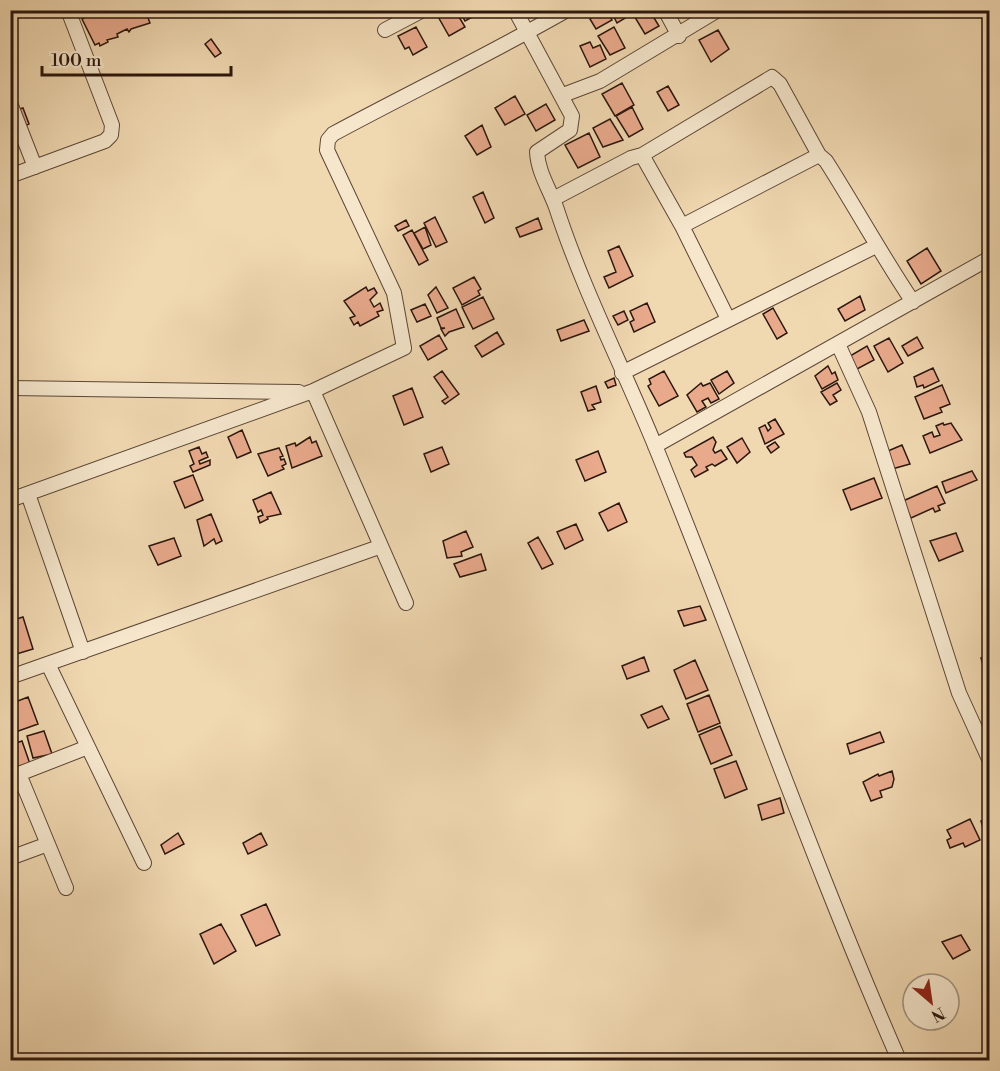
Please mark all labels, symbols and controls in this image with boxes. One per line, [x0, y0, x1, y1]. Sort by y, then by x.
scale bar [42, 39, 231, 77]
text: 100 m [51, 49, 102, 72]
north arrow [901, 972, 961, 1032]
text: N [927, 1002, 948, 1026]

